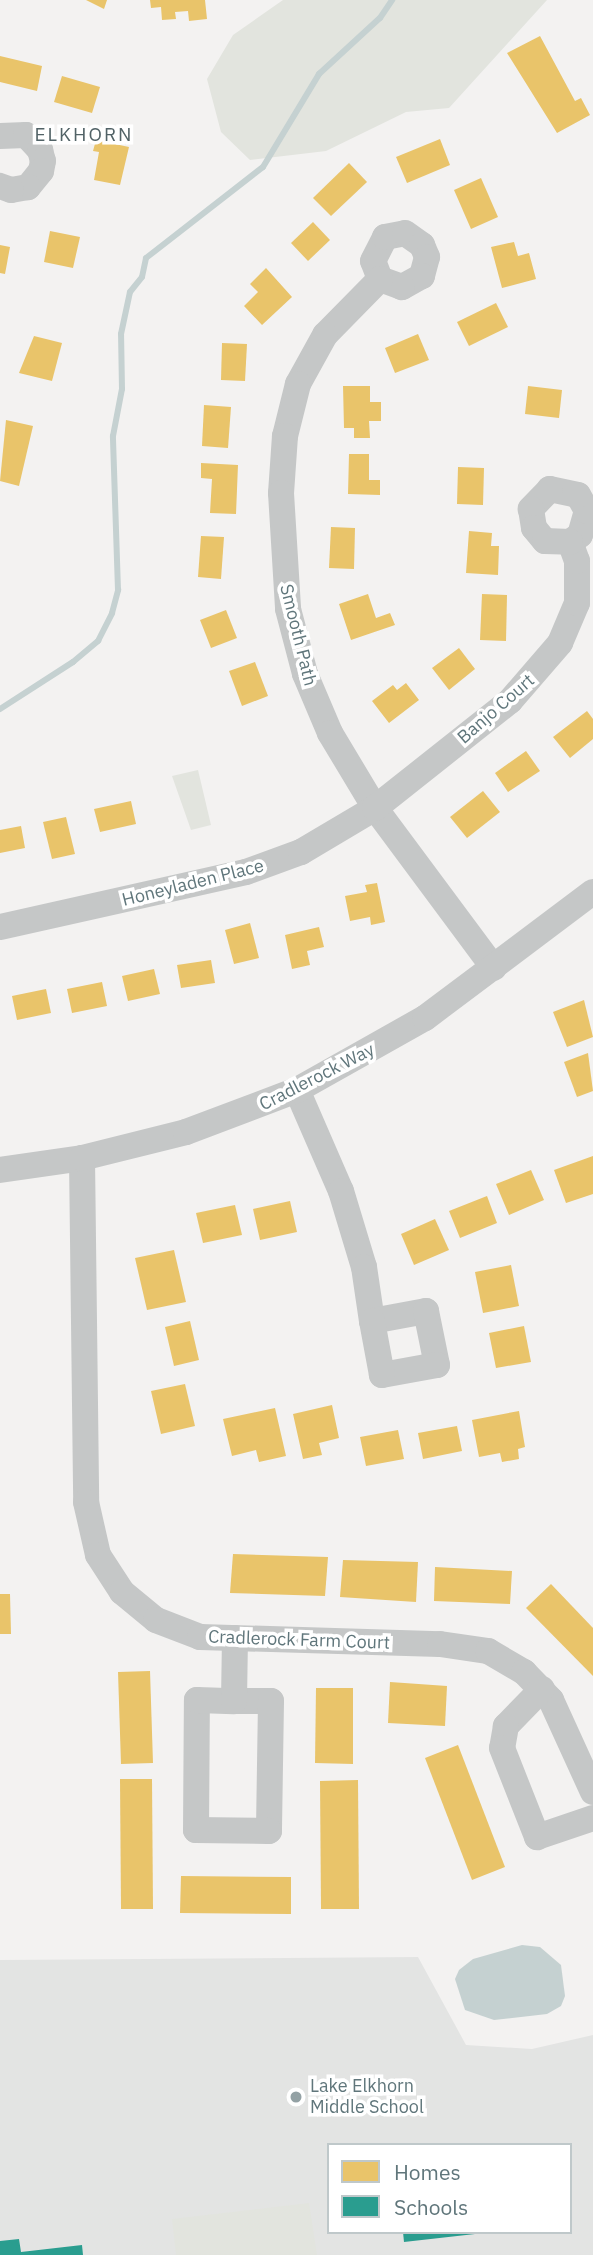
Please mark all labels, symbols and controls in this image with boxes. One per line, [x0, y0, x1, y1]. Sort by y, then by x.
district label: ELKHORN [35, 124, 133, 146]
street label: Smooth Path [275, 582, 321, 688]
street label: Banjo Court [453, 670, 539, 748]
street label: Honeyladen Place [120, 855, 266, 911]
street label: Cradlerock Way [256, 1039, 378, 1115]
street label: Cradlerock Farm Court [208, 1626, 390, 1654]
place label: Lake Elkhorn Middle School [310, 2076, 424, 2118]
marker: Lake Elkhorn Middle School [288, 2089, 304, 2105]
legend [327, 2143, 572, 2234]
text: Homes [394, 2158, 461, 2186]
text: Schools [394, 2193, 468, 2221]

